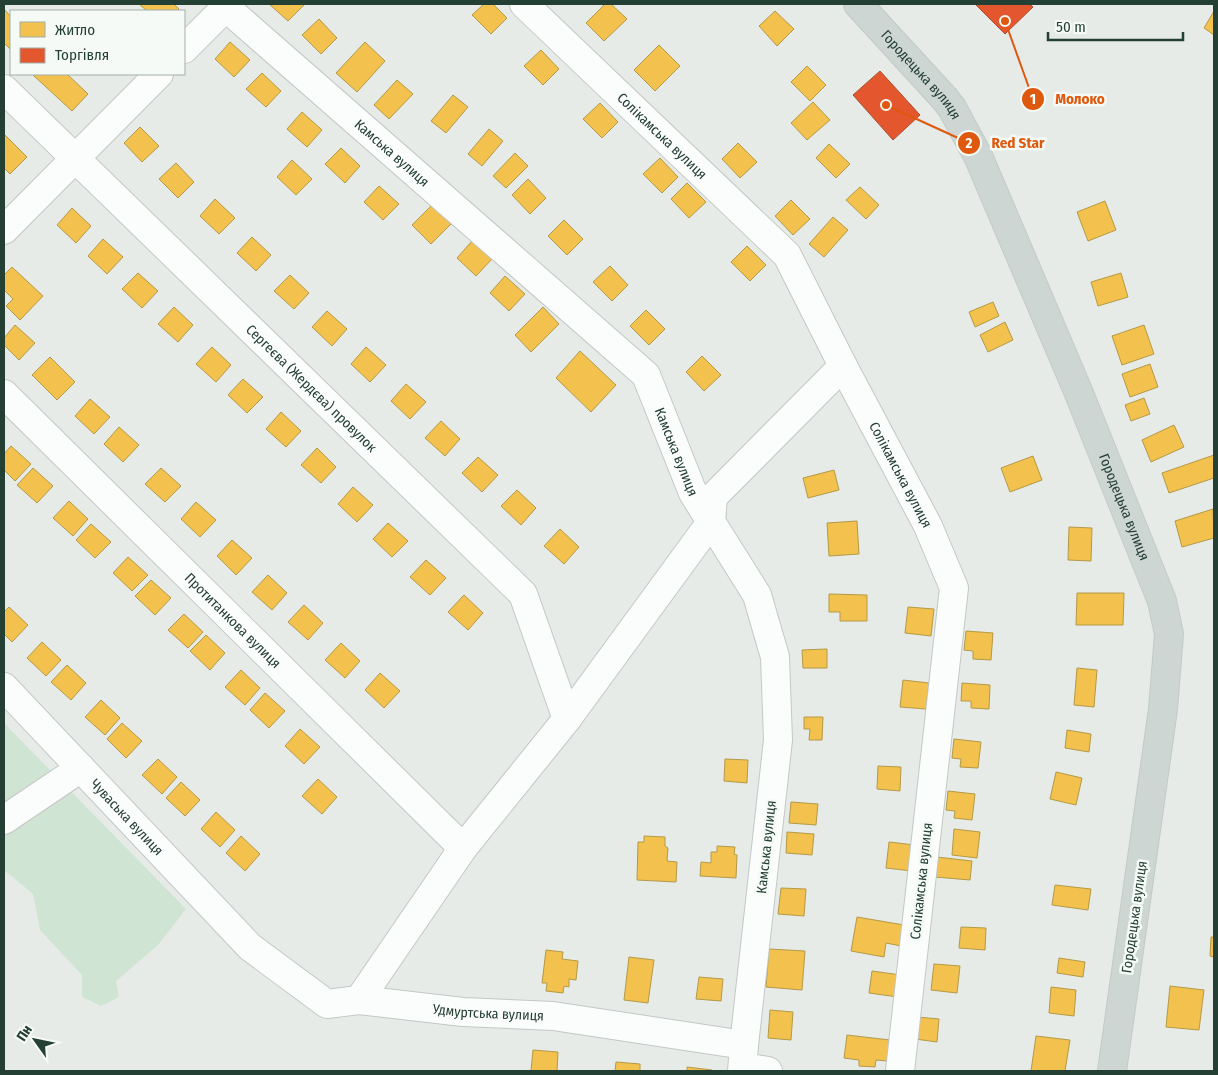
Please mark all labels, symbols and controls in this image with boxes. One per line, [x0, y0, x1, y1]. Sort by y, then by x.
legend [10, 10, 185, 75]
scale bar [1048, 10, 1183, 42]
text: 50 m [1056, 18, 1086, 36]
text: Житло [55, 21, 95, 39]
street label: Городецька вулиця [877, 27, 965, 122]
text: Торгівля [55, 46, 109, 64]
callout: Молоко [1021, 84, 1115, 114]
street label: Солікамська вулиця [613, 89, 710, 183]
text: 1 [1030, 90, 1036, 108]
text: Молоко [1055, 90, 1105, 108]
street label: Камська вулиця [351, 116, 433, 190]
callout: Red Star [957, 128, 1055, 158]
text: 2 [965, 134, 973, 152]
text: Red Star [992, 134, 1045, 152]
street label: Сергеєва (Жердєва) провулок [242, 321, 380, 456]
street label: Камська вулиця [651, 405, 701, 499]
street label: Солікамська вулиця [865, 419, 935, 531]
street label: Городецька вулиця [1095, 451, 1153, 563]
street label: Протитанкова вулиця [181, 570, 284, 672]
street label: Чуваська вулиця [87, 776, 167, 859]
street label: Камська вулиця [753, 800, 780, 895]
street label: Солікамська вулиця [907, 822, 936, 940]
street label: Городецька вулиця [1118, 860, 1151, 974]
street label: Удмуртська вулиця [431, 1000, 544, 1025]
north arrow [10, 1015, 60, 1065]
text: Пн [13, 1022, 36, 1044]

